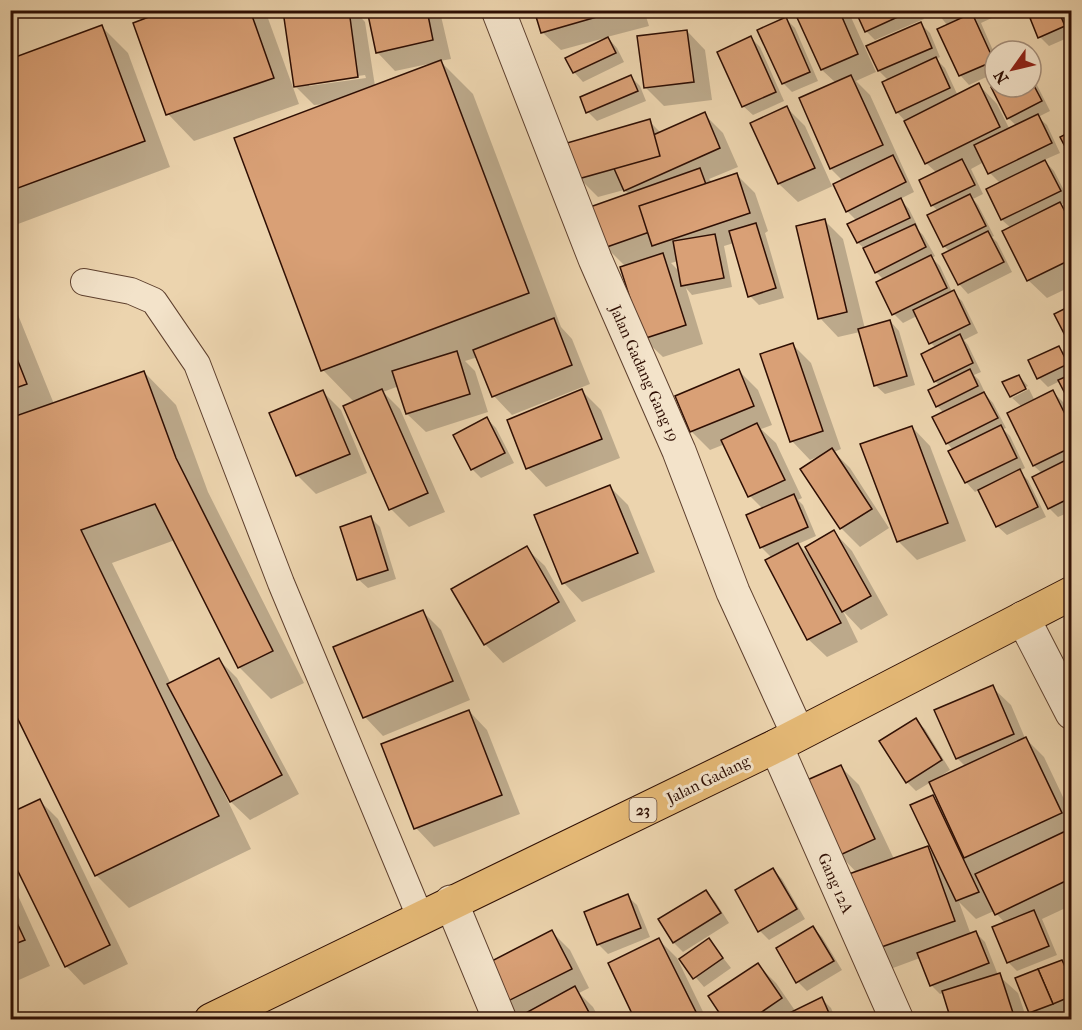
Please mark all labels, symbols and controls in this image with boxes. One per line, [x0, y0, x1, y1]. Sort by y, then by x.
north arrow [983, 39, 1043, 99]
text: N [989, 66, 1012, 87]
street label: Jalan Gadang Gang 19 [605, 300, 683, 445]
street label: Jalan Gadang [662, 751, 753, 809]
road number: 23 [630, 798, 656, 822]
street label: Gang 12A [814, 850, 858, 917]

